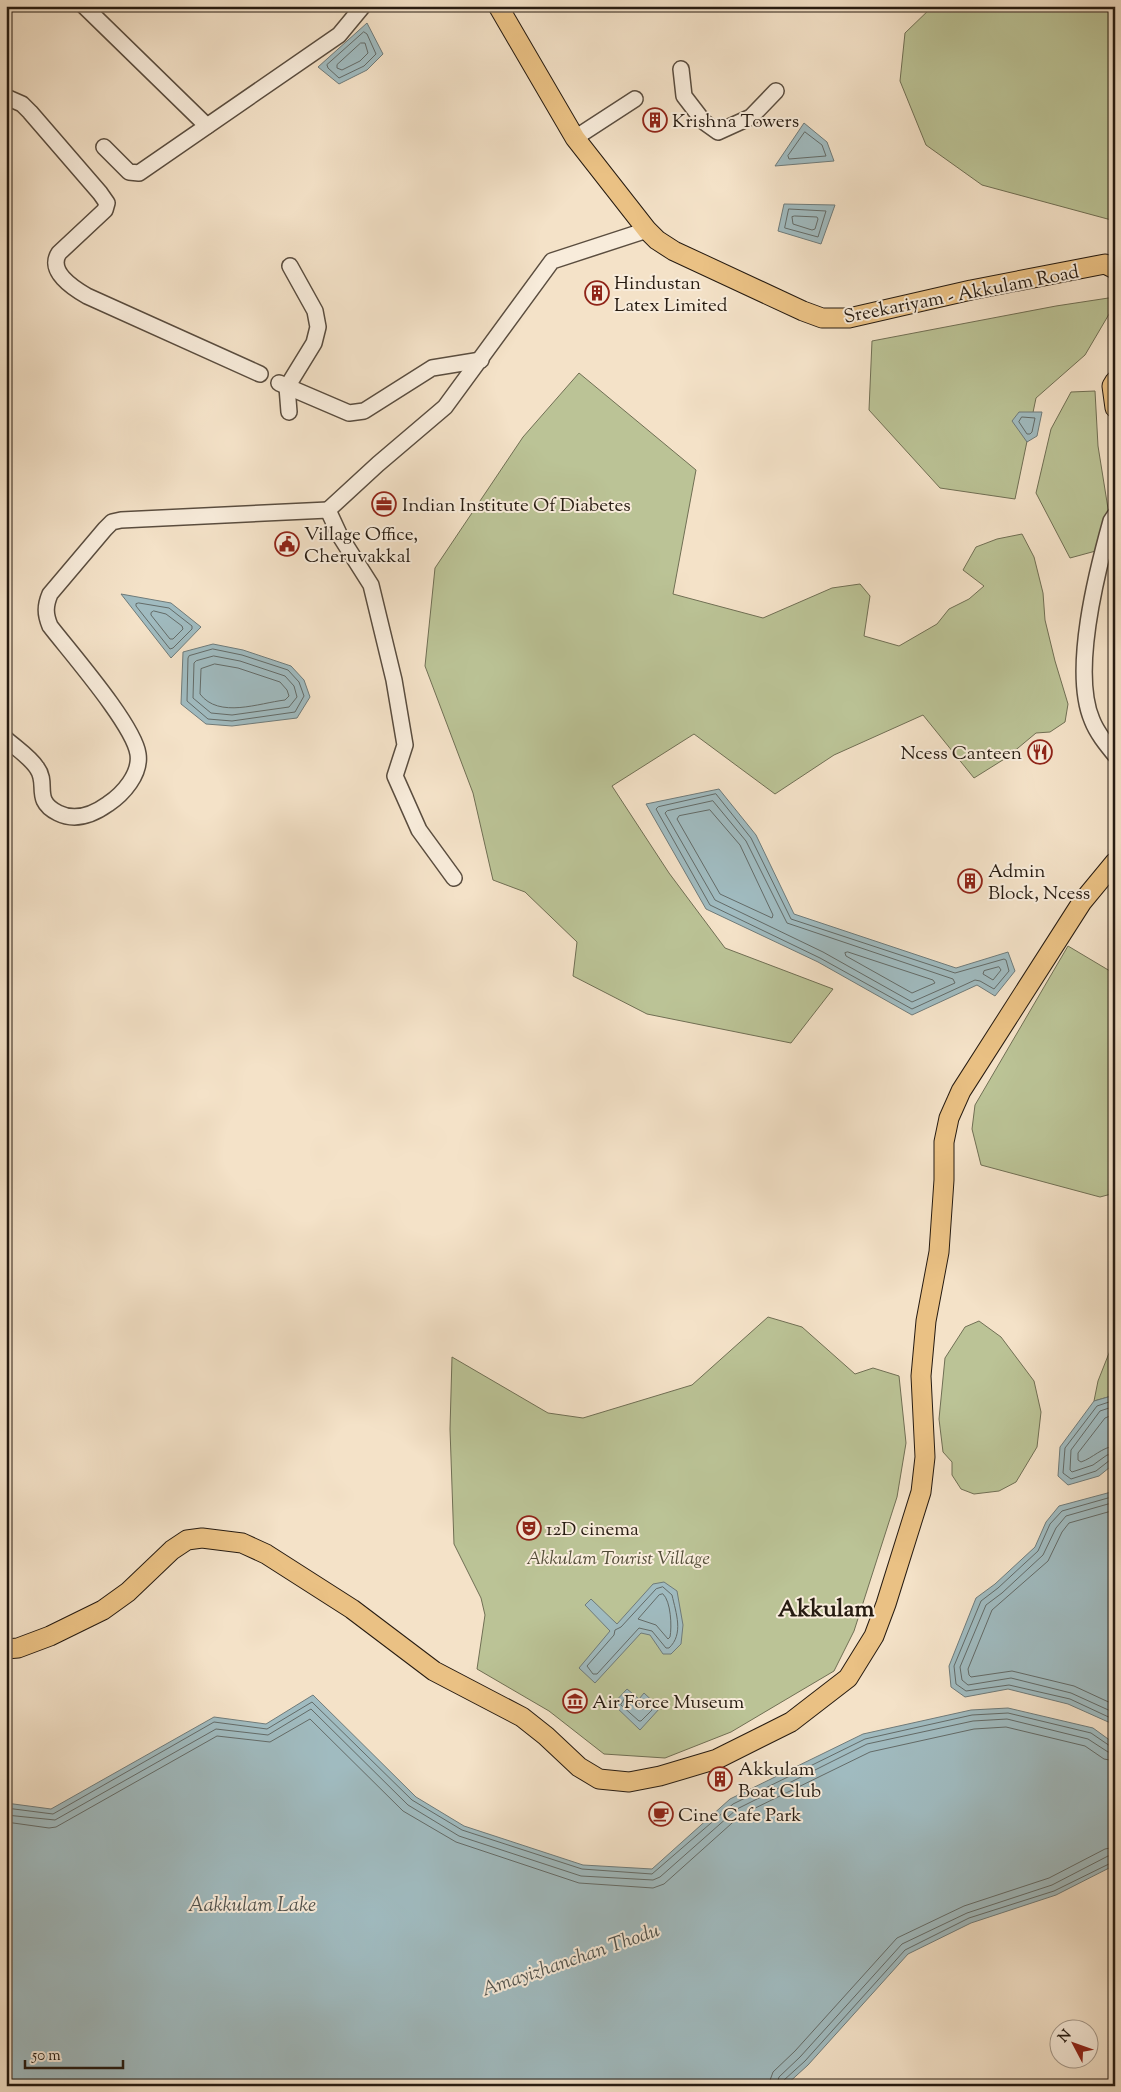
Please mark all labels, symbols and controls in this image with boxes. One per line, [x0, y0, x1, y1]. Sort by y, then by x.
building icon: Krishna Towers [642, 107, 668, 133]
place label: Krishna Towers [672, 109, 799, 136]
street label: Sreekariyam - Akkulam Road [842, 259, 1082, 332]
place label: Hindustan Latex Limited [614, 271, 728, 320]
building icon: Hindustan Latex Limited [584, 280, 610, 306]
office icon: Indian Institute Of Diabetes [371, 491, 397, 517]
place label: Indian Institute Of Diabetes [402, 493, 631, 520]
place label: Village Office, Cheruvakkal [304, 522, 418, 571]
public building icon: Village Office, Cheruvakkal [274, 531, 300, 557]
restaurant icon: Ncess Canteen [1027, 739, 1053, 765]
place label: Ncess Canteen [900, 741, 1022, 768]
place label: Admin Block, Ncess [988, 859, 1090, 908]
building icon: Admin Block, Ncess [957, 868, 983, 894]
theatre icon: 12D cinema [516, 1515, 542, 1541]
place label: 12D cinema [546, 1517, 639, 1544]
park label: Akkulam Tourist Village [526, 1546, 710, 1573]
district label: Akkulam [778, 1593, 874, 1627]
museum icon: Air Force Museum [562, 1688, 588, 1714]
place label: Air Force Museum [592, 1690, 745, 1717]
place label: Akkulam Boat Club [738, 1757, 821, 1806]
building icon: Akkulam Boat Club [707, 1766, 733, 1792]
cafe icon: Cine Cafe Park [648, 1801, 674, 1827]
place label: Cine Cafe Park [678, 1803, 802, 1830]
water label: Aakkulam Lake [188, 1892, 316, 1921]
water label: Amayizhanchan Thodu [478, 1917, 664, 2005]
north arrow [1048, 2020, 1098, 2070]
text: N [1054, 2026, 1077, 2048]
scale bar [25, 2037, 122, 2069]
text: 50 m [31, 2046, 61, 2067]

